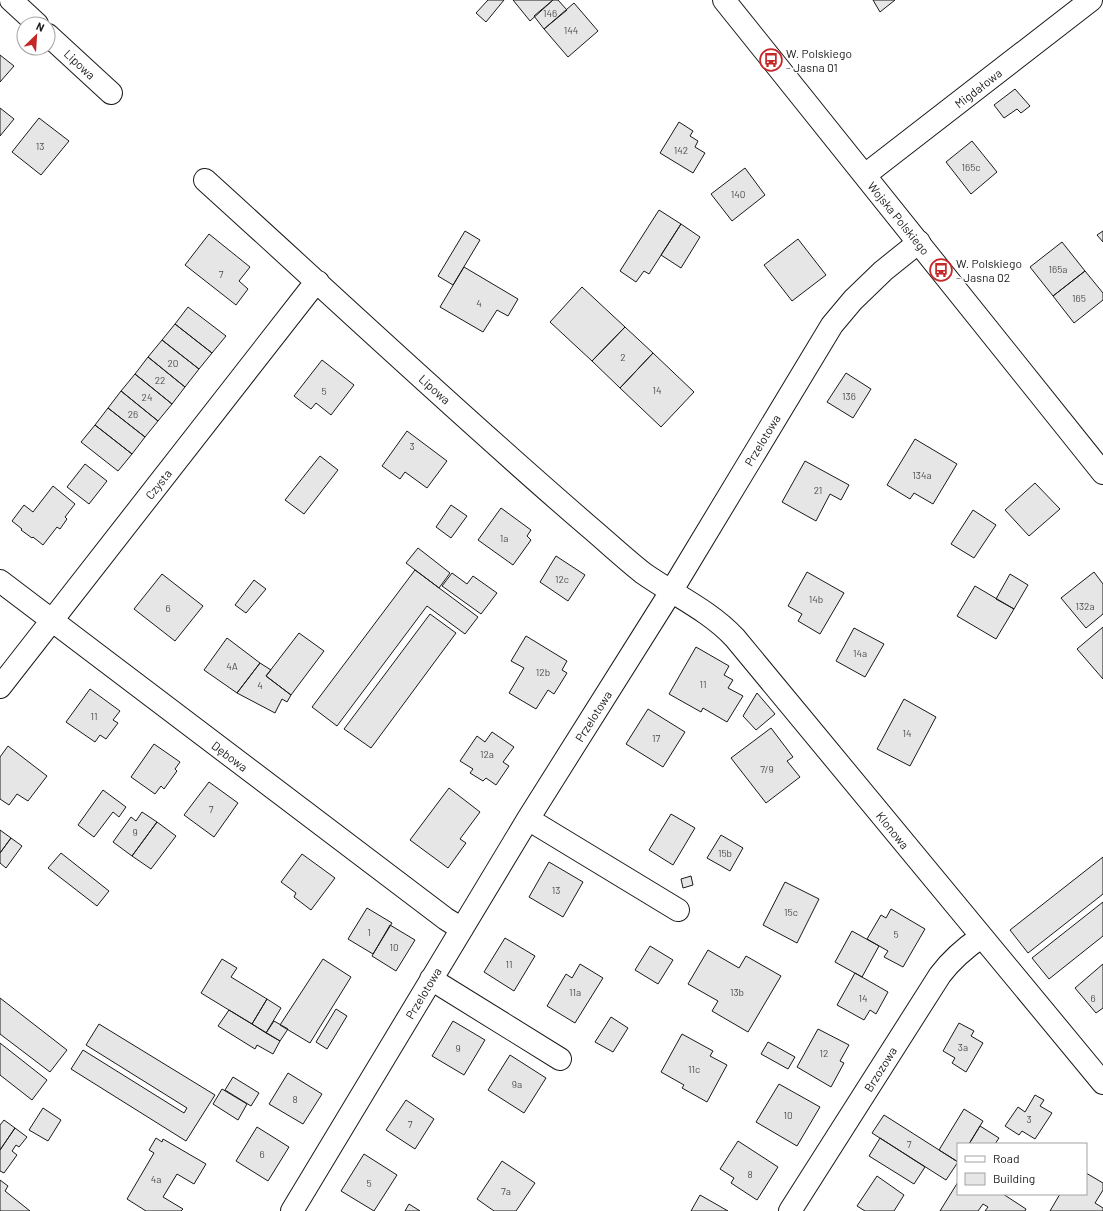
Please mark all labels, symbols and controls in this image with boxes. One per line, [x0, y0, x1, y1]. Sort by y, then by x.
house number: 146 [543, 7, 557, 19]
north arrow [16, 16, 56, 56]
text: N [34, 19, 47, 34]
house number: 144 [564, 24, 578, 36]
street label: Lipowa [62, 46, 98, 82]
place label: W. Polskiego - Jasna 01 [786, 46, 852, 74]
bus stop icon: W. Polskiego - Jasna 01 [758, 47, 784, 73]
street label: Migdałowa [952, 65, 1004, 111]
house number: 13 [36, 140, 44, 152]
house number: 142 [674, 144, 688, 156]
house number: 165c [962, 161, 981, 173]
street label: Wojska Polskiego [865, 179, 933, 257]
house number: 140 [731, 188, 745, 200]
place label: W. Polskiego - Jasna 02 [956, 256, 1022, 284]
bus stop icon: W. Polskiego - Jasna 02 [928, 257, 954, 283]
house number: 165a [1049, 263, 1067, 275]
house number: 7 [219, 268, 224, 280]
house number: 165 [1072, 292, 1086, 304]
house number: 4 [476, 297, 482, 309]
house number: 2 [620, 351, 626, 363]
house number: 20 [167, 357, 179, 369]
street label: Lipowa [416, 371, 454, 407]
house number: 22 [155, 374, 165, 386]
house number: 14 [652, 384, 662, 396]
house number: 5 [321, 385, 327, 397]
house number: 136 [842, 390, 856, 402]
house number: 24 [142, 391, 152, 403]
house number: 26 [128, 408, 138, 420]
street label: Przelotowa [741, 412, 783, 468]
house number: 3 [409, 440, 415, 452]
street label: Czysta [142, 466, 174, 502]
house number: 134a [912, 469, 932, 481]
house number: 21 [814, 484, 822, 496]
house number: 1a [500, 532, 508, 544]
house number: 12c [555, 573, 569, 585]
house number: 14b [809, 593, 823, 605]
house number: 132a [1075, 600, 1095, 612]
house number: 6 [165, 602, 171, 614]
house number: 14a [853, 647, 867, 659]
house number: 4A [226, 660, 238, 672]
house number: 12b [536, 666, 550, 678]
house number: 11 [699, 678, 707, 690]
house number: 4 [257, 679, 263, 691]
street label: Przelotowa [572, 688, 614, 744]
house number: 11 [90, 710, 98, 722]
house number: 14 [902, 727, 912, 739]
house number: 17 [652, 732, 660, 744]
street label: Dębowa [209, 738, 251, 774]
house number: 12a [480, 748, 494, 760]
house number: 7/9 [760, 763, 774, 775]
house number: 7 [209, 803, 214, 815]
street label: Klonowa [874, 809, 912, 851]
house number: 9 [132, 826, 138, 838]
house number: 15b [718, 847, 732, 859]
house number: 13 [552, 884, 560, 896]
house number: 15c [784, 906, 798, 918]
house number: 1 [367, 926, 371, 938]
house number: 5 [893, 928, 899, 940]
house number: 10 [389, 941, 399, 953]
house number: 11 [505, 958, 513, 970]
street label: Przelotowa [402, 965, 444, 1021]
house number: 11a [569, 986, 581, 998]
house number: 13b [730, 986, 744, 998]
house number: 14 [858, 992, 868, 1004]
house number: 6 [1090, 992, 1096, 1004]
house number: 3a [958, 1041, 968, 1053]
house number: 9 [455, 1042, 461, 1054]
street label: Brzozowa [861, 1044, 899, 1094]
house number: 12 [820, 1047, 828, 1059]
house number: 11c [688, 1063, 700, 1075]
house number: 9a [512, 1078, 522, 1090]
house number: 8 [292, 1093, 298, 1105]
house number: 10 [783, 1109, 793, 1121]
house number: 3 [1026, 1113, 1032, 1125]
house number: 7 [408, 1118, 413, 1130]
house number: 7 [907, 1138, 912, 1150]
legend [957, 1143, 1087, 1195]
house number: 6 [259, 1148, 265, 1160]
text: Road [993, 1151, 1020, 1165]
house number: 8 [747, 1168, 753, 1180]
text: Building [993, 1171, 1035, 1185]
house number: 4a [151, 1173, 161, 1185]
house number: 5 [366, 1177, 372, 1189]
house number: 7a [501, 1185, 511, 1197]

